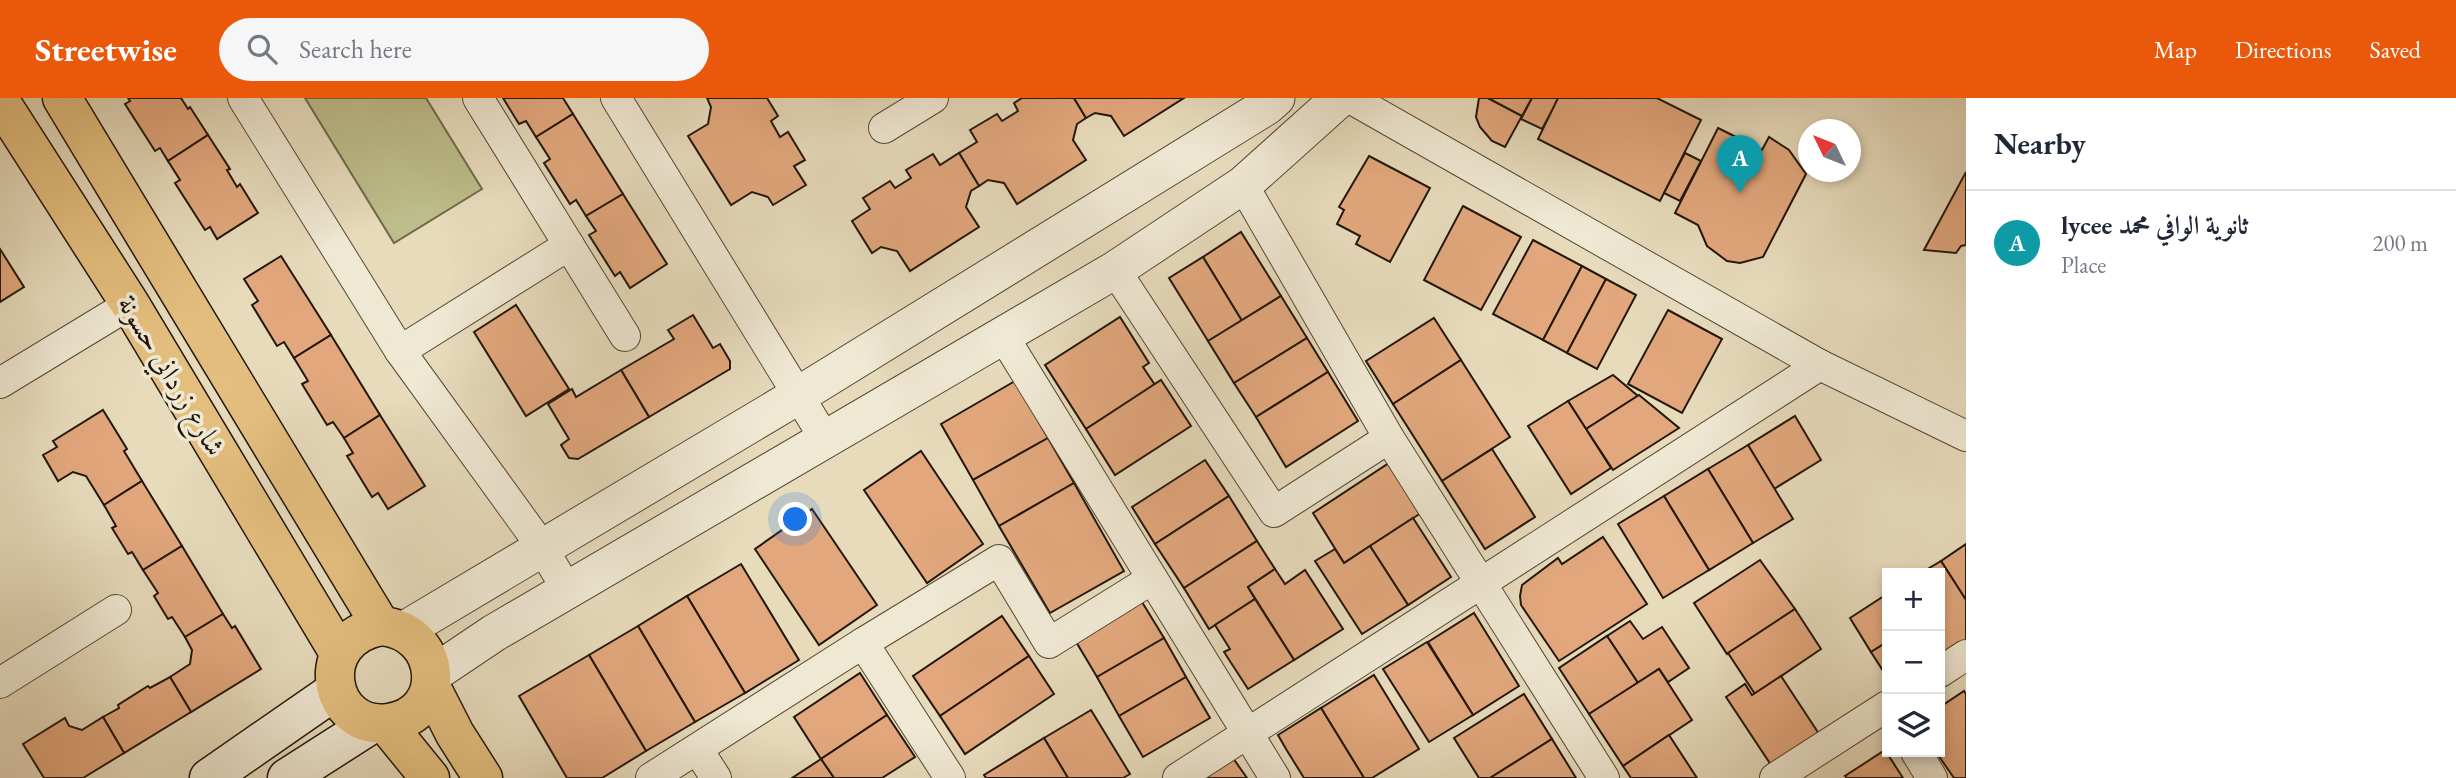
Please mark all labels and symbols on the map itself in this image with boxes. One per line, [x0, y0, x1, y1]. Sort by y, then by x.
north arrow [1798, 119, 1861, 182]
pin: A [1717, 135, 1763, 193]
street label: شارع زرداني حسونة [105, 288, 234, 465]
your location [778, 502, 812, 536]

